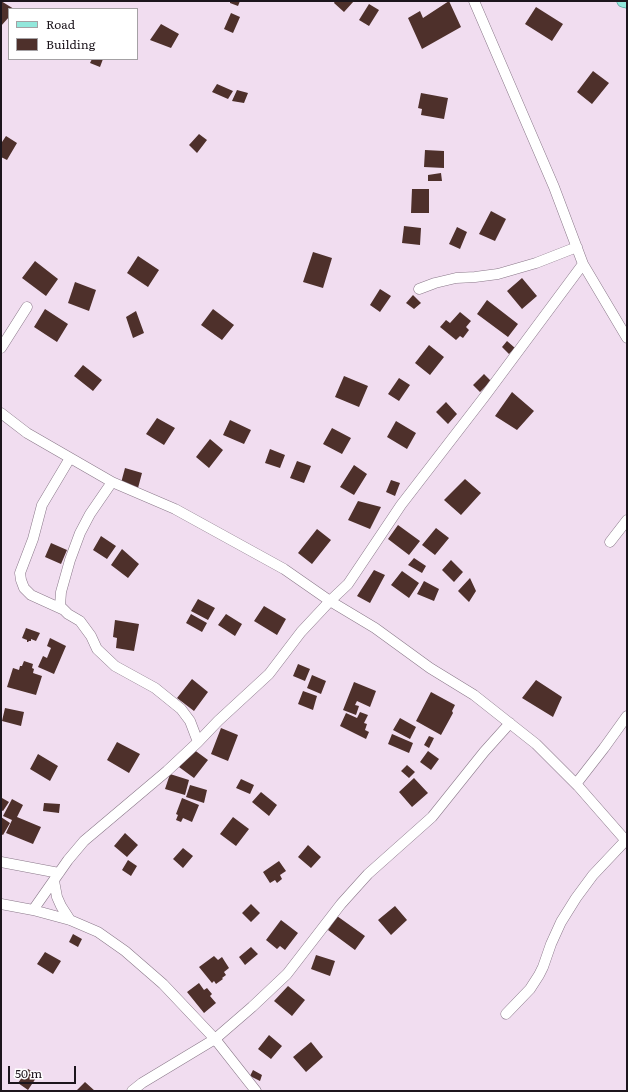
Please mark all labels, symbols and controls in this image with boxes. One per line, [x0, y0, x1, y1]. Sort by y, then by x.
legend [8, 8, 138, 60]
text: Road [46, 15, 75, 33]
text: Building [46, 35, 95, 53]
scale bar [10, 1058, 78, 1084]
text: 50 m [15, 1064, 42, 1082]

